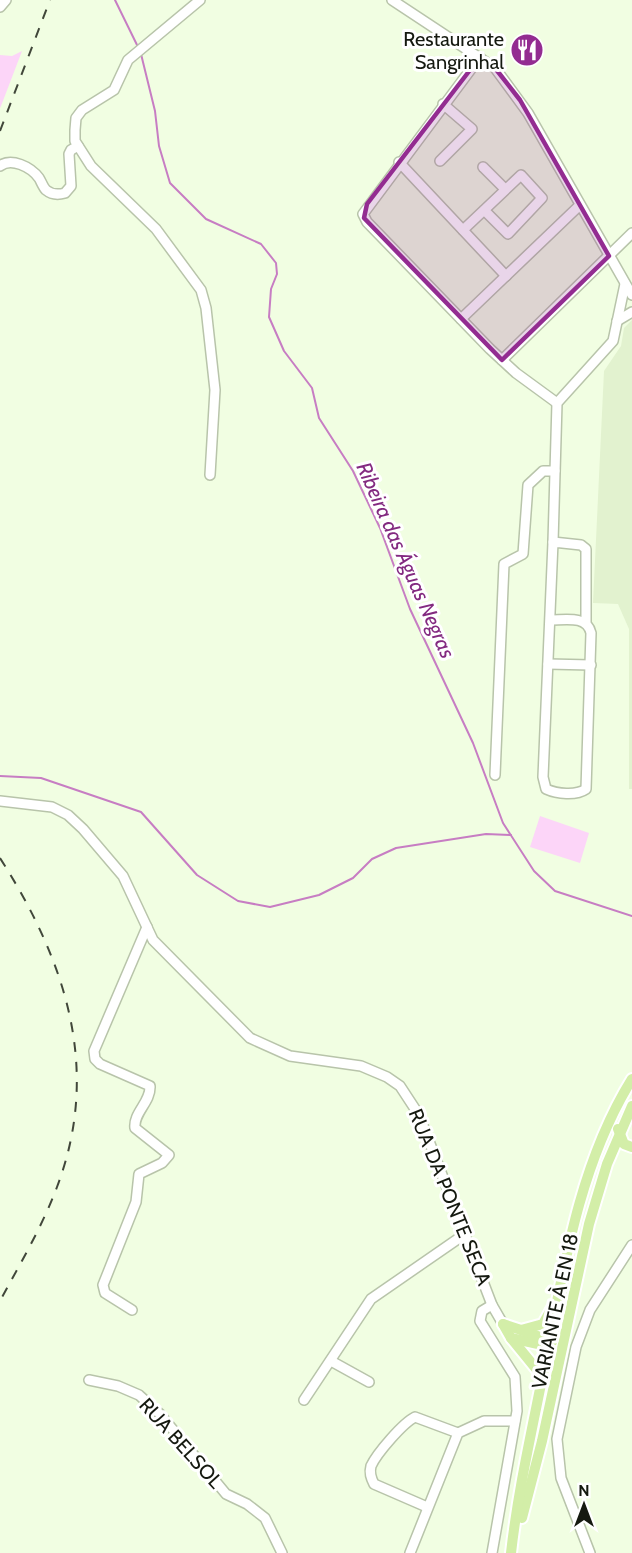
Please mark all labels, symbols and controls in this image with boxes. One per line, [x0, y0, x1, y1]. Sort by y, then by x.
place label: Restaurante Sangrinhal [403, 27, 504, 74]
restaurant icon: Restaurante Sangrinhal [509, 32, 545, 68]
water label: Ribeira das Águas Negras [351, 458, 461, 662]
street label: RUA DA PONTE SECA [404, 1105, 497, 1290]
street label: VARIANTE À EN 18 [527, 1231, 583, 1391]
street label: RUA BELSOL [134, 1393, 228, 1493]
north arrow [554, 1475, 614, 1535]
text: N [578, 1481, 590, 1500]

